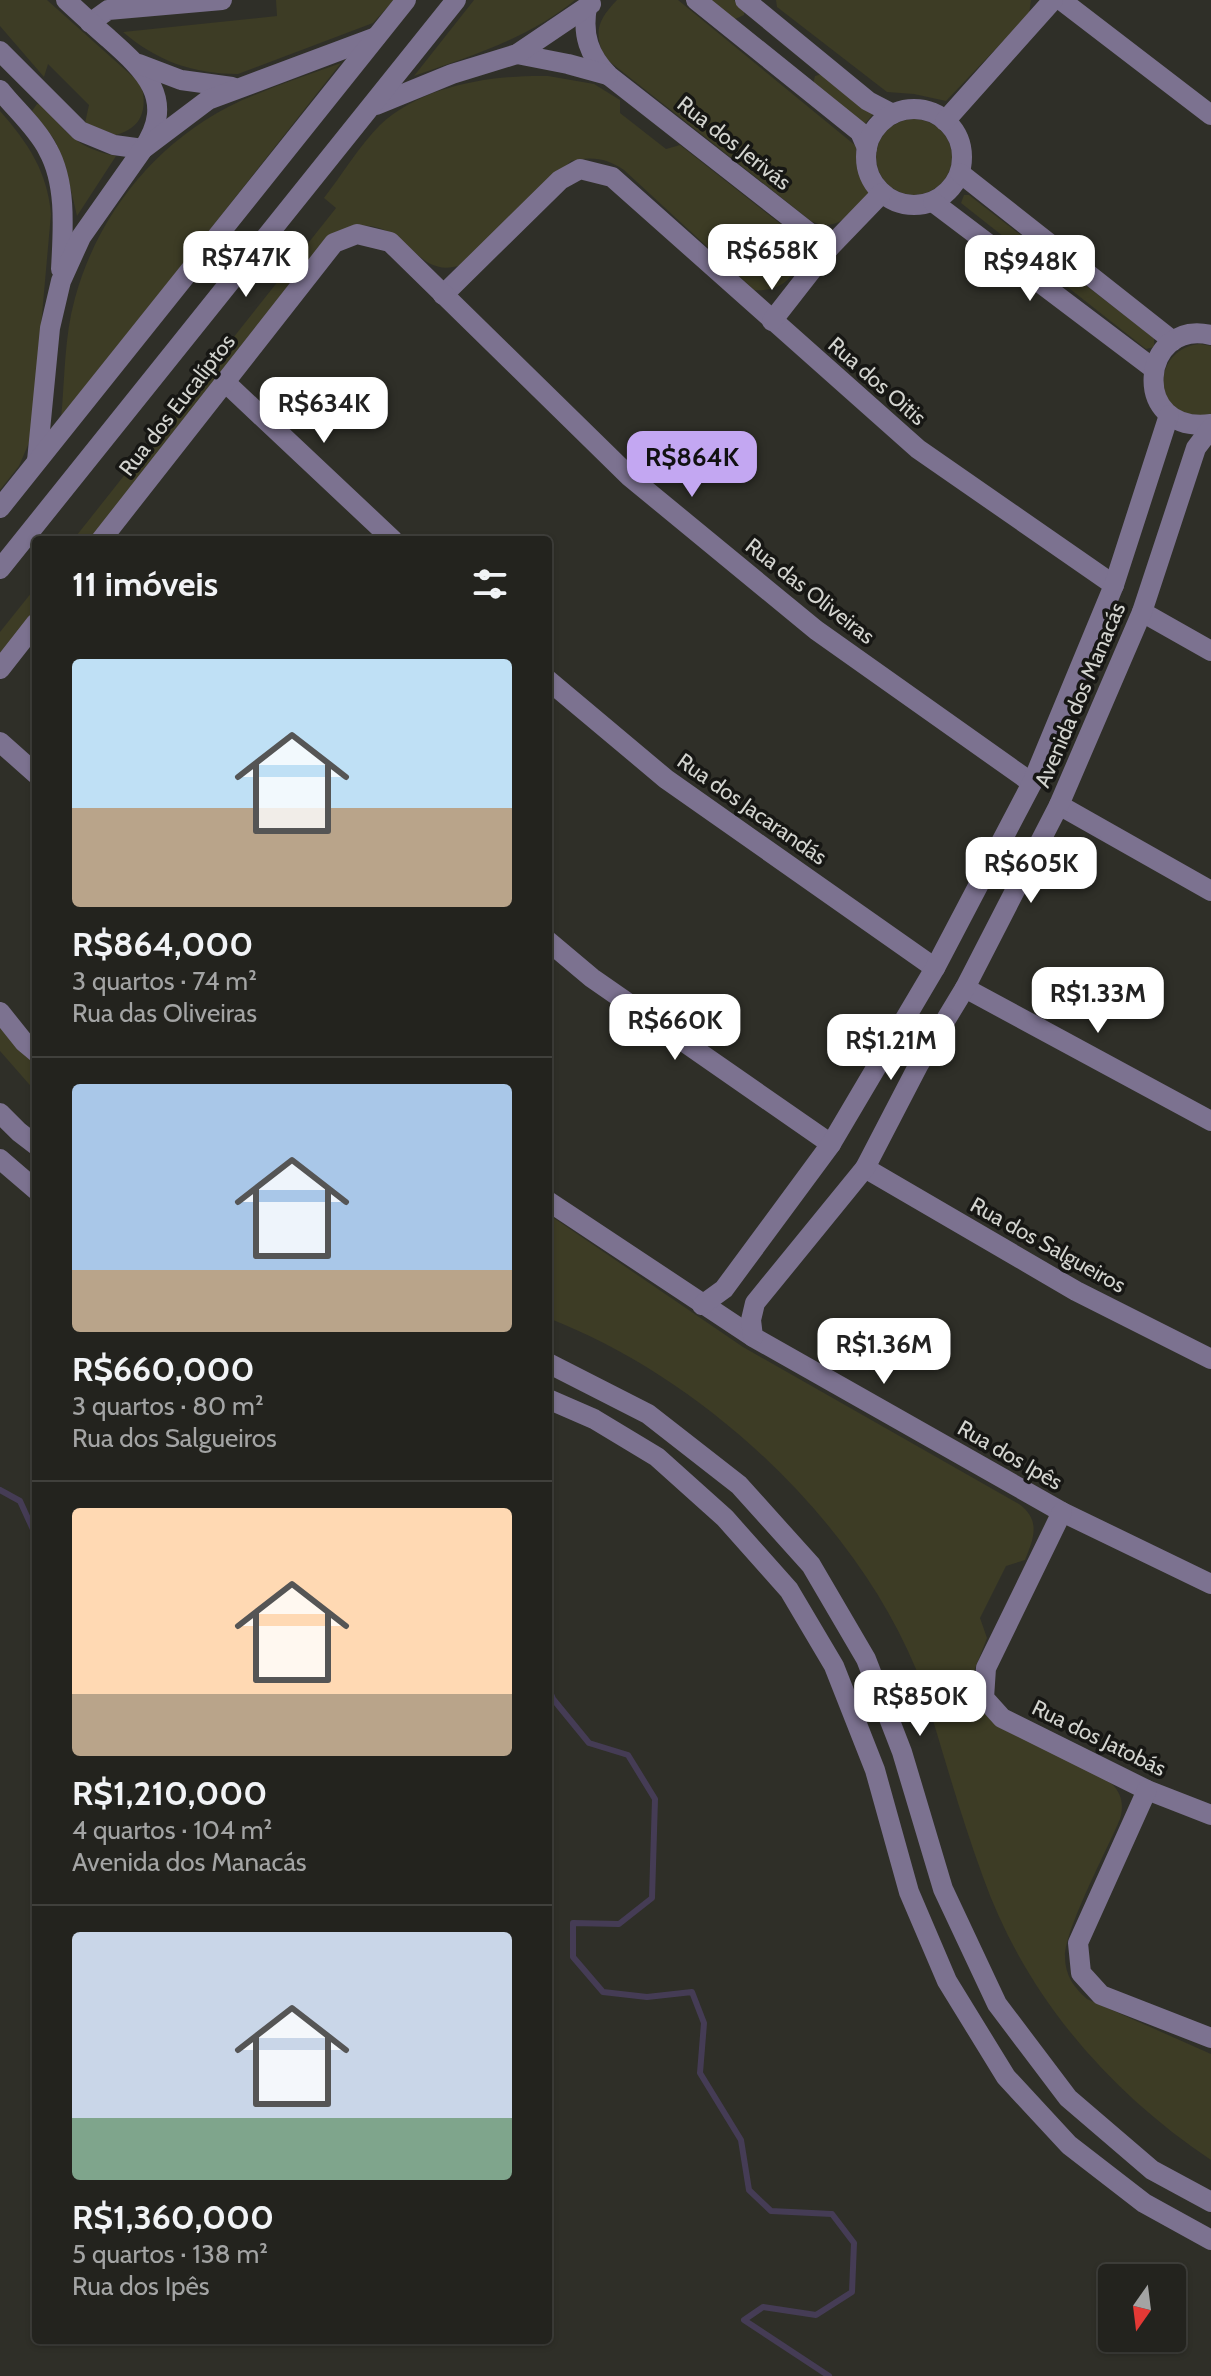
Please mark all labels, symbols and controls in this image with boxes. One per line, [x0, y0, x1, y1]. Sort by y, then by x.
street label: Rua dos Jerivás [672, 90, 796, 196]
pin: R$658K [707, 224, 837, 292]
pin: R$747K [181, 231, 311, 299]
text: R$658K [726, 234, 818, 266]
pin: R$948K [965, 235, 1095, 303]
text: R$747K [201, 241, 291, 273]
text: R$948K [983, 245, 1077, 277]
street label: Rua dos Eucalíptos [113, 329, 241, 481]
street label: Rua dos Oitis [822, 331, 932, 431]
pin: R$634K [259, 377, 389, 445]
text: R$634K [278, 387, 370, 419]
pin: R$864K [627, 431, 757, 499]
text: R$864K [645, 441, 739, 473]
street label: Rua das Oliveiras [740, 532, 880, 650]
icon: filters [468, 562, 512, 606]
text: 11 imóveis [72, 563, 218, 605]
street label: Avenida dos Manacás [1029, 598, 1131, 792]
icon: home [220, 711, 364, 855]
street label: Rua dos Jacarandás [672, 747, 832, 871]
pin: R$605K [966, 837, 1096, 905]
text: R$605K [984, 847, 1078, 879]
text: R$864,000 [72, 923, 253, 965]
text: 3 quartos · 74 m² [72, 965, 257, 997]
pin: R$1.33M [1024, 967, 1172, 1035]
text: R$1.33M [1050, 977, 1146, 1009]
pin: R$660K [610, 994, 740, 1062]
text: Rua das Oliveiras [72, 997, 257, 1029]
text: R$660K [627, 1004, 723, 1036]
pin: R$1.21M [817, 1014, 965, 1082]
text: R$1.21M [845, 1024, 937, 1056]
icon: home [220, 1136, 364, 1280]
street label: Rua dos Salgueiros [966, 1191, 1130, 1299]
pin: R$1.36M [810, 1318, 958, 1386]
text: R$1.36M [835, 1328, 933, 1360]
text: R$660,000 [72, 1348, 254, 1390]
text: 3 quartos · 80 m² [72, 1390, 264, 1422]
street label: Rua dos Ipês [953, 1414, 1067, 1496]
text: Rua dos Salgueiros [72, 1422, 277, 1454]
icon: home [220, 1560, 364, 1704]
pin: R$850K [855, 1670, 985, 1738]
text: R$850K [872, 1680, 968, 1712]
street label: Rua dos Jatobás [1028, 1694, 1170, 1782]
text: R$1,210,000 [72, 1772, 267, 1814]
text: 4 quartos · 104 m² [72, 1814, 272, 1846]
text: Avenida dos Manacás [72, 1846, 307, 1878]
icon: home [220, 1984, 364, 2128]
text: R$1,360,000 [72, 2196, 274, 2238]
text: 5 quartos · 138 m² [72, 2238, 268, 2270]
north arrow [1098, 2264, 1186, 2352]
map controls [1098, 2264, 1186, 2352]
text: Rua dos Ipês [72, 2270, 210, 2302]

